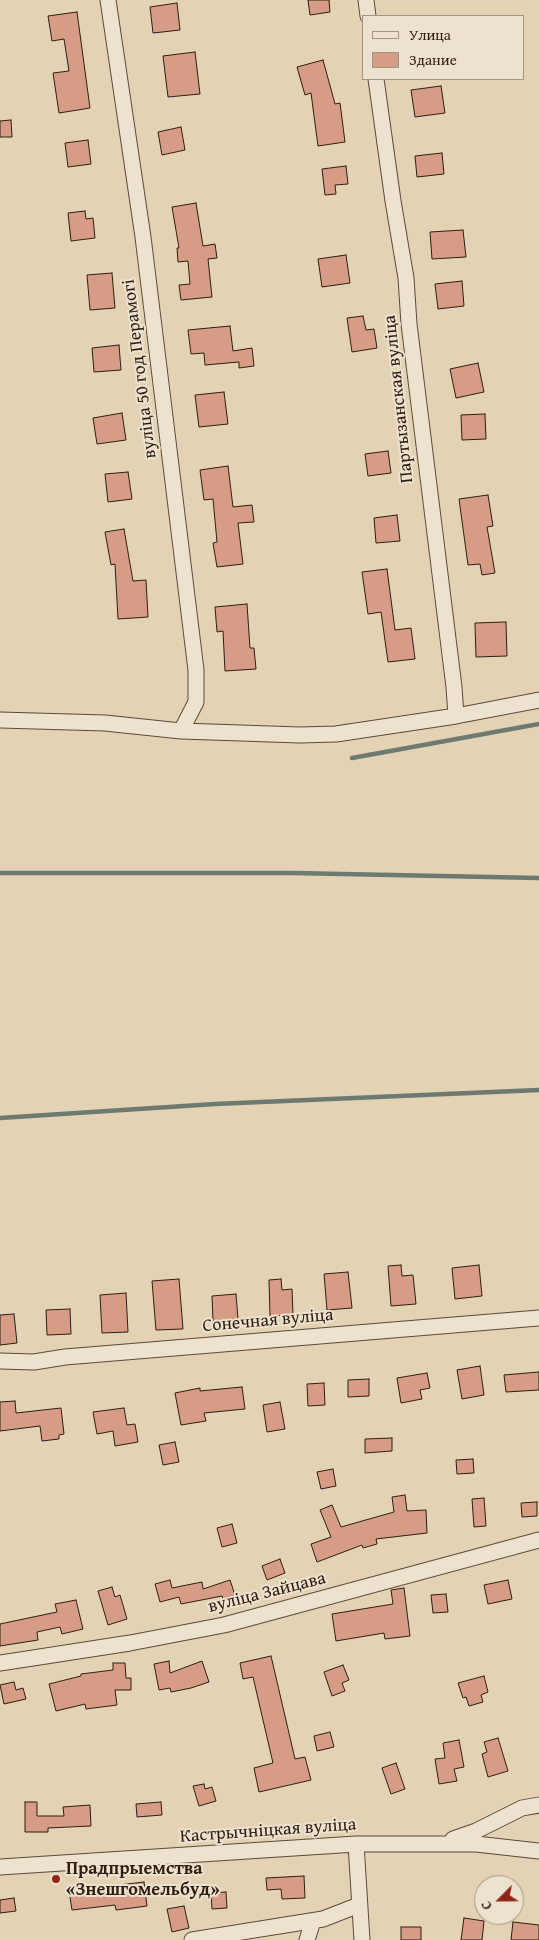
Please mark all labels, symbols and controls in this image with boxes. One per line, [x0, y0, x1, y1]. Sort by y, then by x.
legend [362, 15, 524, 80]
text: Улица [409, 24, 451, 45]
text: Здание [409, 49, 457, 70]
street label: вуліца 50 год Перамогі [118, 278, 162, 460]
street label: Партызанская вуліца [379, 314, 419, 484]
street label: Сонечная вуліца [202, 1305, 334, 1337]
street label: вуліца Зайцава [206, 1568, 328, 1618]
street label: Кастрычніцкая вуліца [179, 1814, 357, 1848]
place label: Прадпрыемства «Знешгомельбуд» [66, 1858, 220, 1900]
marker: Прадпрыемства «Знешгомельбуд» [50, 1873, 62, 1885]
north arrow [474, 1875, 524, 1925]
text: С [475, 1898, 497, 1913]

